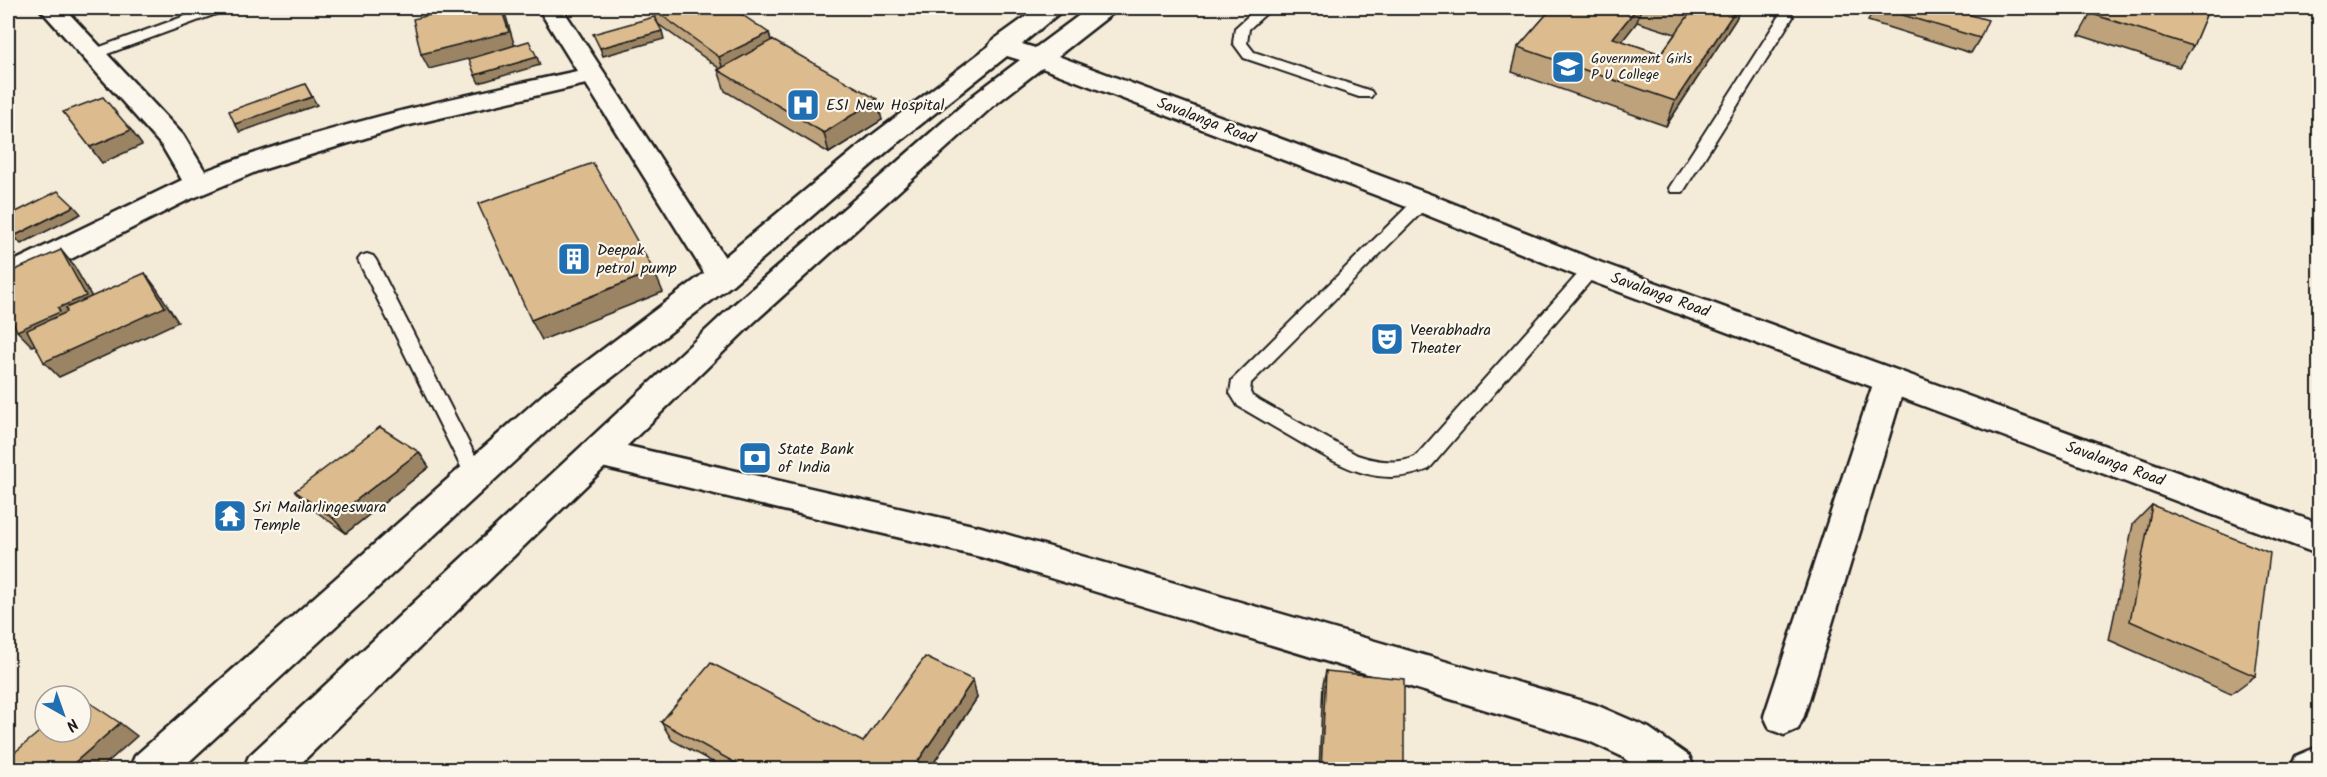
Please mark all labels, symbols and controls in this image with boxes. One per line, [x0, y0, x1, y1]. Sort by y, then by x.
place label: Government Girls P U College [1591, 48, 1692, 86]
school or university icon: Government Girls P U College [1550, 49, 1586, 85]
hospital icon: ESI New Hospital [785, 87, 821, 123]
street label: Savalanga Road [1153, 91, 1260, 152]
place label: ESI New Hospital [826, 93, 944, 118]
place label: Deepak petrol pump [596, 238, 677, 281]
building icon: Deepak petrol pump [556, 241, 592, 277]
street label: Savalanga Road [1607, 266, 1714, 325]
place label: Veerabhadra Theater [1410, 318, 1491, 361]
theatre icon: Veerabhadra Theater [1369, 321, 1405, 357]
street label: Savalanga Road [2062, 435, 2169, 494]
place label: State Bank of India [778, 437, 854, 480]
bank icon: State Bank of India [737, 440, 773, 476]
place label: Sri Mailarlingeswara Temple [253, 495, 387, 538]
temple icon: Sri Mailarlingeswara Temple [212, 498, 248, 534]
north arrow [33, 684, 93, 744]
text: N [60, 712, 84, 737]

